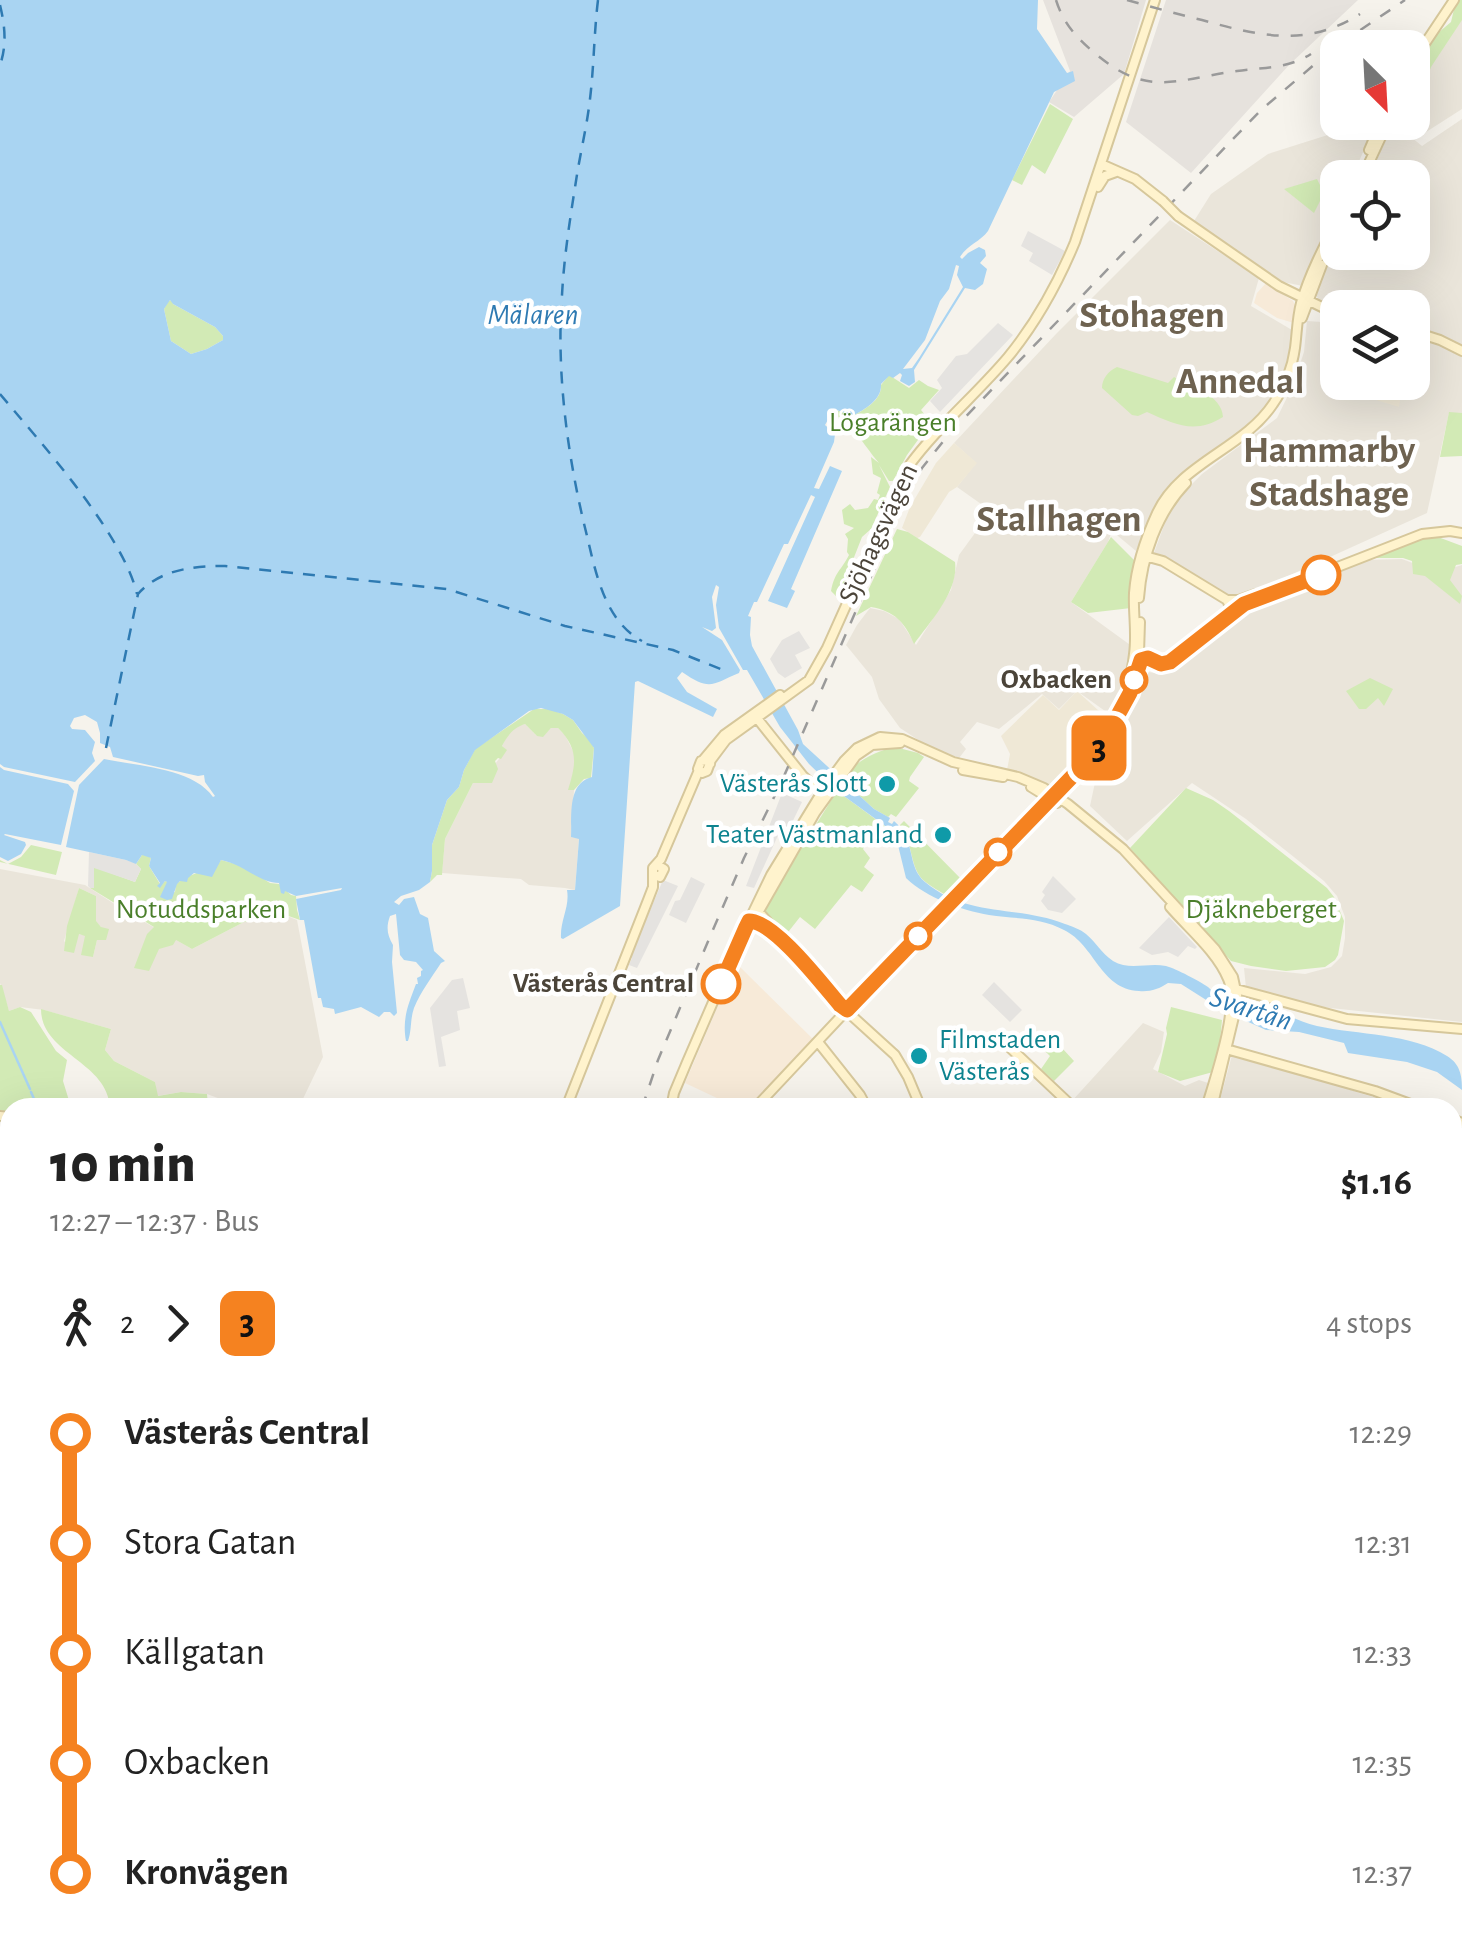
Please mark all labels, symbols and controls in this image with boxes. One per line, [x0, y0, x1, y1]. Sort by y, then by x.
north arrow [1320, 30, 1430, 140]
map controls [1320, 30, 1430, 400]
button: locate [1320, 160, 1430, 270]
button: layers [1320, 290, 1430, 400]
district label: Stohagen [1079, 297, 1225, 335]
water label: Mälaren [488, 300, 578, 330]
district label: Annedal [1176, 363, 1304, 401]
park label: Lögarängen [829, 409, 957, 437]
district label: Hammarby Stadshage [1243, 432, 1415, 514]
street label: Sjöhagsvägen [834, 460, 924, 608]
district label: Stallhagen [976, 501, 1142, 539]
unlabelled marker [1302, 556, 1340, 594]
place label: Oxbacken [1001, 666, 1112, 694]
marker: Oxbacken [1121, 667, 1147, 693]
line badge: 3 [1066, 716, 1132, 780]
text: 3 [1091, 731, 1107, 766]
place label: Västerås Slott [720, 770, 867, 798]
marker: Västerås Slott [876, 773, 898, 795]
place label: Teater Västmanland [706, 821, 923, 849]
marker: Teater Västmanland [932, 824, 954, 846]
unlabelled marker [985, 839, 1011, 865]
park label: Notuddsparken [116, 896, 286, 924]
park label: Djäkneberget [1185, 896, 1337, 924]
unlabelled marker [905, 923, 931, 949]
marker: Västerås Central [702, 965, 740, 1003]
place label: Västerås Central [513, 970, 694, 998]
water label: Svartån [1206, 982, 1296, 1036]
place label: Filmstaden Västerås [939, 1026, 1061, 1086]
marker: Filmstaden Västerås [908, 1045, 930, 1067]
text: 10 min [50, 1137, 196, 1192]
text: $1.16 [1340, 1164, 1412, 1202]
text: 12:27 – 12:37 · Bus [50, 1205, 259, 1237]
icon: walk [50, 1296, 105, 1351]
icon: forward [150, 1296, 205, 1351]
text: 3 [240, 1306, 255, 1341]
text: 2 [120, 1307, 135, 1339]
text: 4 stops [1326, 1307, 1412, 1339]
text: Västerås Central [124, 1414, 370, 1452]
text: 12:29 [1350, 1417, 1412, 1449]
text: Stora Gatan [124, 1524, 296, 1562]
text: 12:31 [1355, 1527, 1412, 1559]
text: Källgatan [124, 1634, 265, 1672]
text: 12:33 [1353, 1637, 1412, 1669]
text: Oxbacken [124, 1744, 270, 1782]
text: 12:35 [1353, 1747, 1412, 1779]
text: Kronvägen [124, 1854, 289, 1892]
text: 12:37 [1353, 1857, 1412, 1889]

